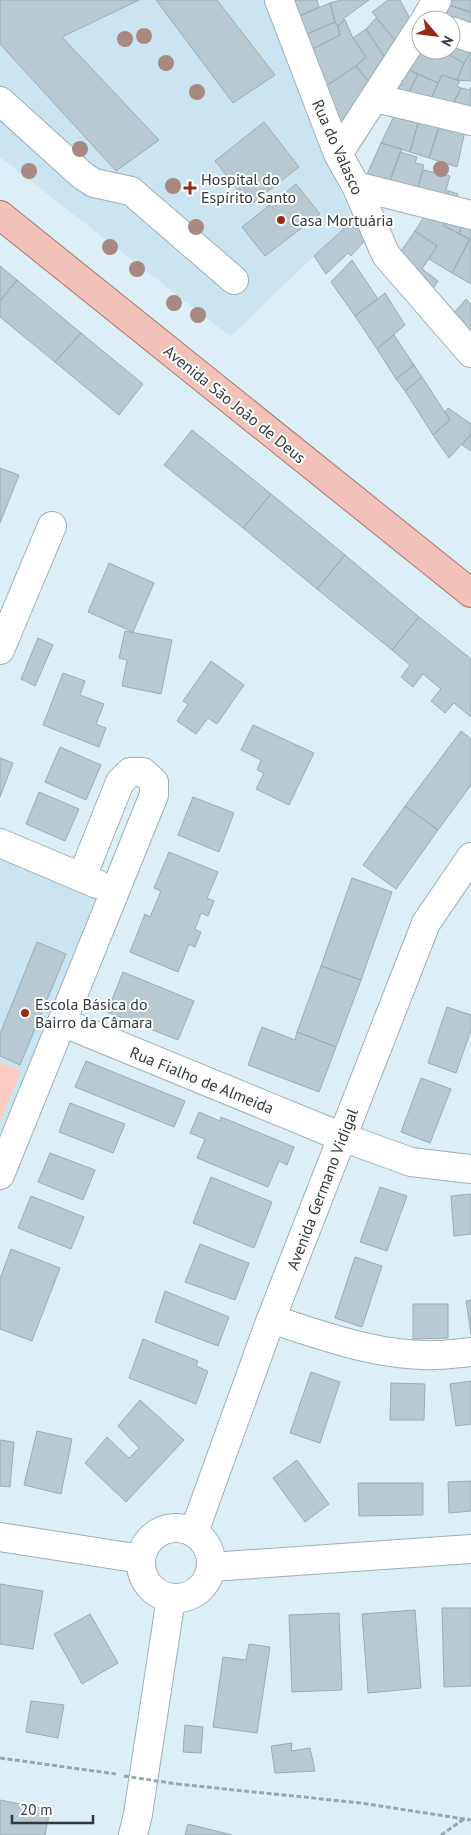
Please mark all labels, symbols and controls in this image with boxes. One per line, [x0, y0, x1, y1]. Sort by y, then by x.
north arrow [411, 10, 461, 60]
text: N [437, 33, 458, 49]
street label: Rua do Valasco [308, 96, 368, 198]
place label: Hospital do Espírito Santo [201, 169, 296, 207]
marker: Hospital do Espírito Santo [183, 181, 197, 195]
place label: Casa Mortuária [291, 210, 394, 230]
marker: Casa Mortuária [275, 214, 287, 226]
street label: Avenida São João de Deus [160, 341, 310, 467]
place label: Escola Básica do Bairro da Câmara [35, 994, 153, 1032]
marker: Escola Básica do Bairro da Câmara [19, 1007, 31, 1019]
street label: Rua Fialho de Almeida [127, 1042, 277, 1118]
street label: Avenida Germano Vidigal [282, 1105, 362, 1272]
scale bar [12, 1792, 94, 1824]
text: 20 m [20, 1800, 53, 1819]

